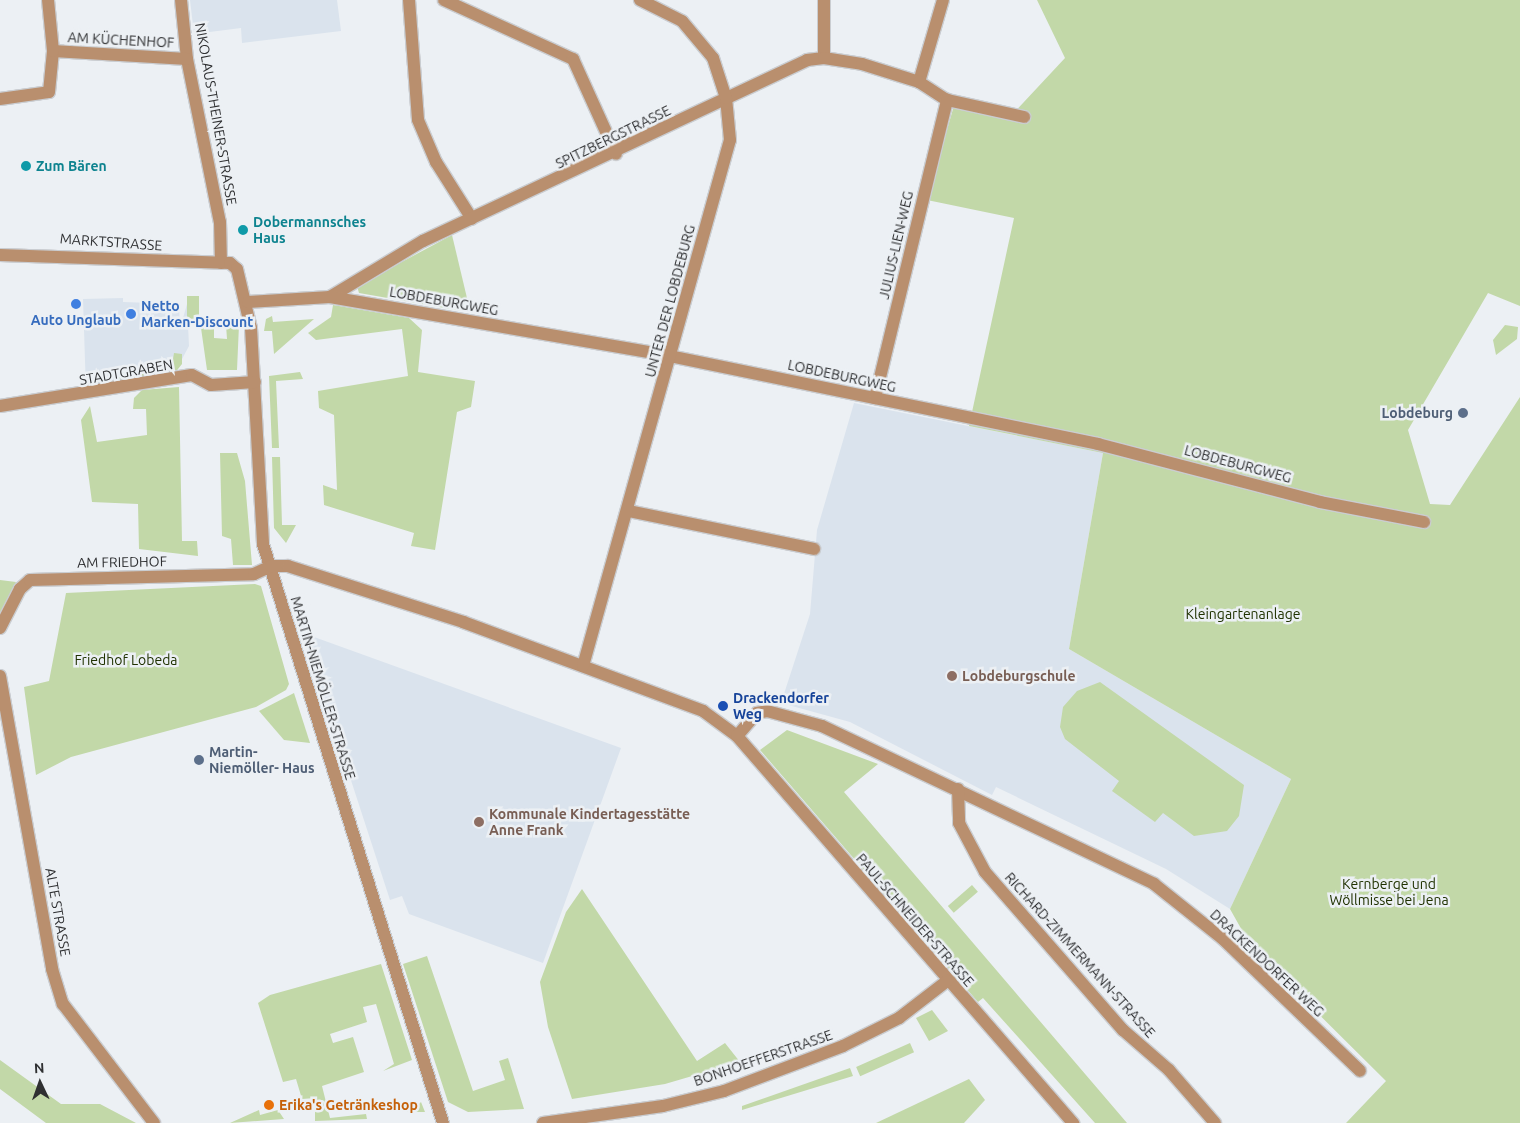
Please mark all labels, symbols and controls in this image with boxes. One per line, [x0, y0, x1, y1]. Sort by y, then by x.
street label: NIKOLAUS-THEINER-STRASSE [192, 21, 240, 207]
street label: AM KÜCHENHOF [67, 29, 175, 51]
street label: SPITZBERGSTRASSE [553, 102, 673, 172]
place label: Zum Bären [36, 158, 107, 174]
marker: Zum Bären [20, 160, 32, 172]
street label: JULIUS-LIEN-WEG [875, 189, 917, 301]
place label: Dobermannsches Haus [253, 214, 366, 246]
street label: UNTER DER LOBDEBURG [642, 223, 698, 379]
marker: Dobermannsches Haus [237, 224, 249, 236]
street label: MARKTSTRASSE [59, 230, 163, 254]
street label: LOBDEBURGWEG [388, 283, 500, 319]
marker: Auto Unglaub [70, 298, 82, 310]
place label: Netto Marken-Discount [141, 298, 253, 331]
marker: Netto Marken-Discount [125, 308, 137, 320]
place label: Auto Unglaub [31, 312, 121, 328]
street label: STADTGRABEN [78, 355, 174, 389]
street label: LOBDEBURGWEG [786, 356, 898, 396]
place label: Lobdeburg [1382, 405, 1453, 421]
marker: Lobdeburg [1457, 407, 1469, 419]
street label: LOBDEBURGWEG [1183, 442, 1293, 486]
street label: AM FRIEDHOF [77, 553, 167, 571]
street label: MARTIN-NIEMÖLLER-STRASSE [287, 594, 359, 782]
park label: Kleingartenanlage [1186, 606, 1300, 622]
park label: Friedhof Lobeda [74, 652, 178, 668]
place label: Lobdeburgschule [962, 668, 1076, 684]
marker: Lobdeburgschule [946, 670, 958, 682]
place label: Drackendorfer Weg [733, 690, 829, 722]
marker: Drackendorfer Weg [717, 700, 729, 712]
place label: Martin- Niemöller- Haus [209, 744, 315, 776]
marker: Martin- Niemöller- Haus [193, 754, 205, 766]
place label: Kommunale Kindertagesstätte Anne Frank [489, 806, 690, 839]
marker: Kommunale Kindertagesstätte Anne Frank [473, 816, 485, 828]
street label: PAUL-SCHNEIDER-STRASSE [853, 850, 977, 990]
street label: ALTE STRASSE [42, 866, 74, 958]
street label: RICHARD-ZIMMERMANN-STRASSE [1001, 869, 1159, 1041]
park label: Kernberge und Wöllmisse bei Jena [1329, 876, 1449, 909]
street label: DRACKENDORFER WEG [1207, 906, 1327, 1020]
street label: BONHOEFFERSTRASSE [691, 1026, 835, 1090]
north arrow [15, 1058, 65, 1108]
text: N [34, 1060, 45, 1076]
place label: Erika's Getränkeshop [279, 1097, 418, 1113]
marker: Erika's Getränkeshop [263, 1099, 275, 1111]

